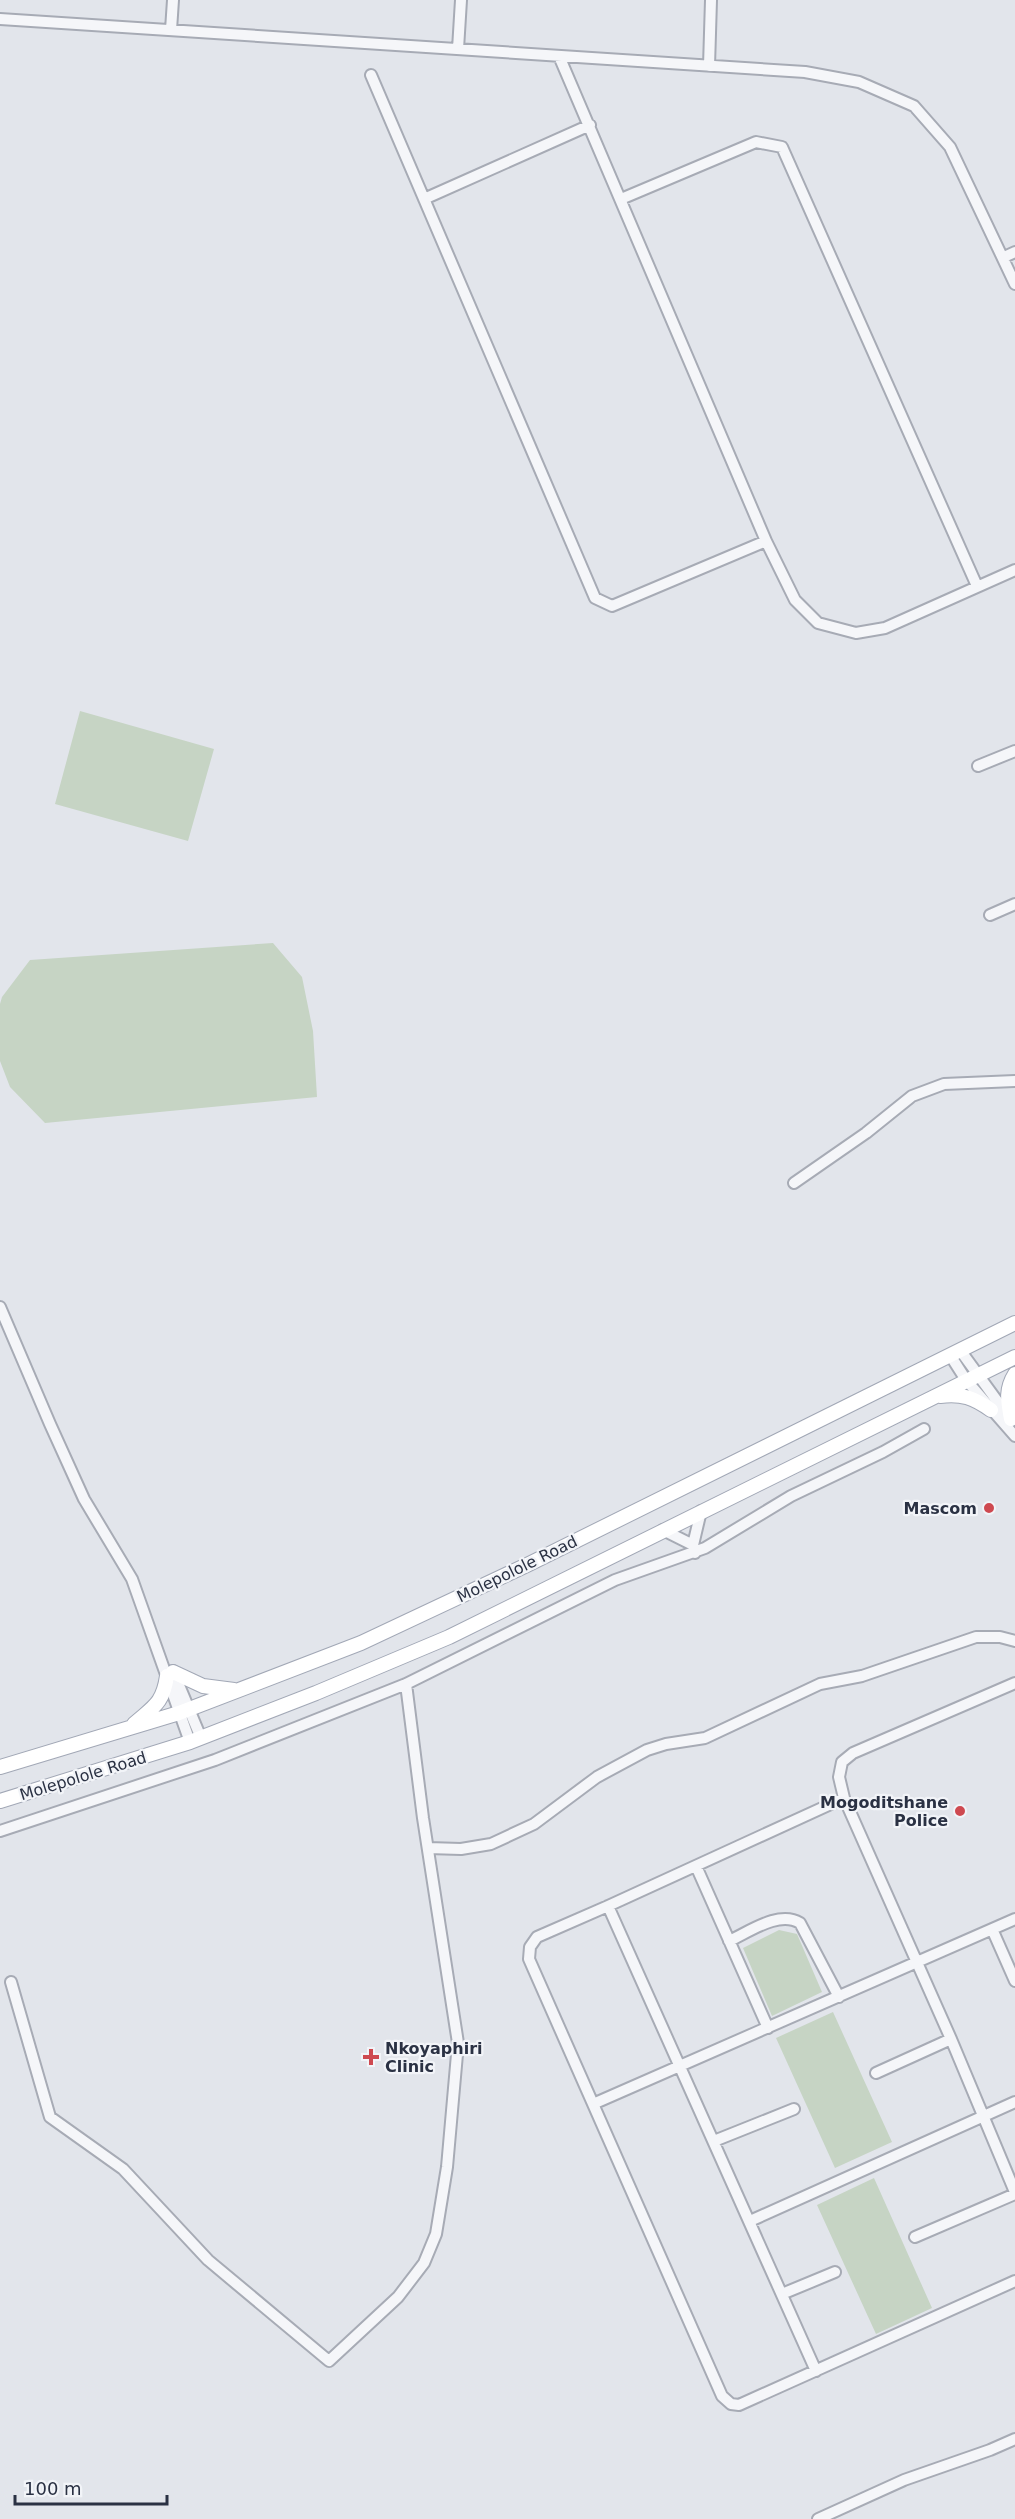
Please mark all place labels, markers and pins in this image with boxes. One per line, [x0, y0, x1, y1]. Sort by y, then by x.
place label: Mascom [904, 1499, 977, 1518]
marker: Mascom [982, 1501, 996, 1515]
place label: Mogoditshane Police [820, 1793, 948, 1830]
marker: Mogoditshane Police [953, 1804, 967, 1818]
place label: Nkoyaphiri Clinic [385, 2039, 483, 2076]
marker: Nkoyaphiri Clinic [362, 2048, 380, 2066]

